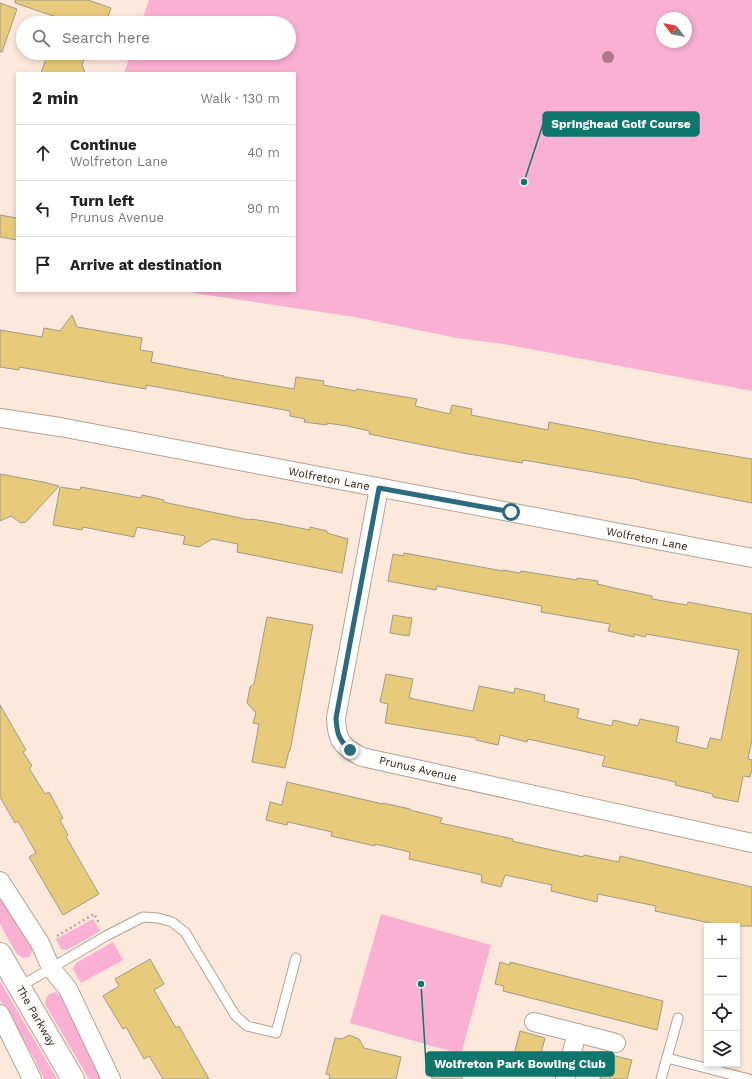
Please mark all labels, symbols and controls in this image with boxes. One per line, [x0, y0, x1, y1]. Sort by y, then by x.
north arrow [656, 12, 692, 48]
search box [16, 16, 296, 60]
icon: search [30, 27, 52, 49]
text: Search here [62, 29, 150, 47]
text: 2 min [32, 88, 78, 108]
text: Walk · 130 m [201, 91, 280, 106]
callout: Springhead Golf Course [543, 112, 699, 136]
text: Springhead Golf Course [551, 117, 691, 131]
text: Continue [70, 136, 137, 154]
icon: ahead [32, 142, 54, 164]
text: 40 m [247, 145, 280, 160]
text: Wolfreton Lane [70, 154, 168, 169]
text: Turn left [70, 192, 134, 210]
icon: left [32, 198, 54, 220]
text: 90 m [247, 201, 280, 216]
text: Prunus Avenue [70, 210, 164, 225]
icon: arrive [32, 254, 54, 276]
text: Arrive at destination [70, 256, 222, 274]
street label: Wolfreton Lane [287, 465, 371, 493]
route start [502, 503, 520, 521]
street label: Wolfreton Lane [605, 525, 689, 553]
route end [341, 741, 359, 759]
street label: Prunus Avenue [378, 754, 458, 784]
map controls [704, 923, 740, 1067]
button: + [704, 923, 740, 959]
button: − [704, 959, 740, 995]
street label: The Parkway [13, 983, 59, 1049]
button: locate [704, 995, 740, 1031]
button: layers [704, 1031, 740, 1067]
callout: Wolfreton Park Bowling Club [426, 1052, 614, 1076]
text: Wolfreton Park Bowling Club [434, 1057, 606, 1071]

